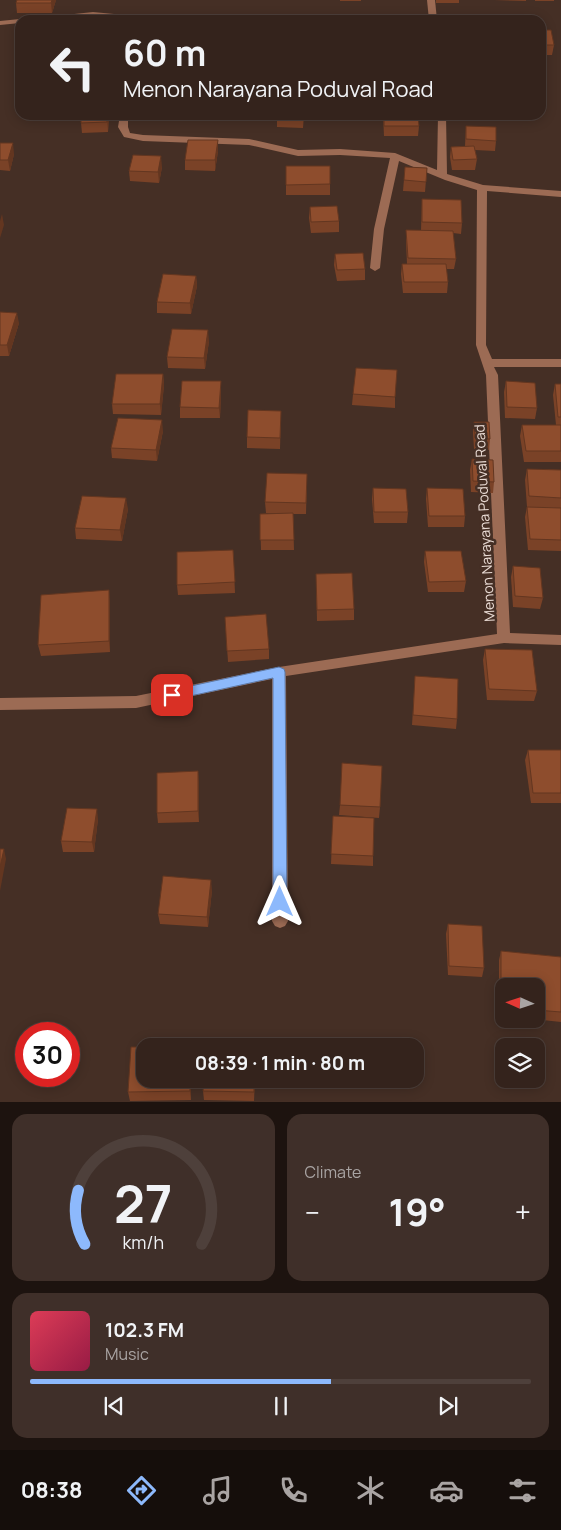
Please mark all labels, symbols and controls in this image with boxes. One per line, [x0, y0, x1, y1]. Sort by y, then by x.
text: 60 m [123, 29, 206, 77]
icon: left [40, 35, 105, 100]
text: Menon Narayana Poduval Road [123, 74, 434, 104]
street label: Menon Narayana Poduval Road [469, 424, 499, 622]
pin [151, 674, 193, 716]
icon: arrive [158, 681, 186, 709]
position arrow [253, 875, 305, 927]
north arrow [495, 978, 545, 1028]
map controls [495, 978, 545, 1088]
speed limit sign: 30 [15, 1022, 80, 1087]
button: layers [495, 1038, 545, 1088]
text: 08:39 · 1 min · 80 m [195, 1050, 365, 1076]
text: Climate [305, 1161, 361, 1183]
text: 27 [114, 1168, 173, 1239]
text: 19° [389, 1185, 446, 1237]
text: − [305, 1193, 320, 1231]
text: + [515, 1193, 531, 1231]
text: km/h [122, 1230, 164, 1254]
text: 102.3 FM [105, 1317, 184, 1343]
text: Music [105, 1343, 149, 1365]
icon: previous [100, 1392, 128, 1420]
icon: pause [267, 1392, 295, 1420]
icon: next [434, 1392, 462, 1420]
icon: directions [124, 1473, 159, 1508]
icon: music [200, 1473, 235, 1508]
icon: phone [276, 1473, 311, 1508]
icon: climate [353, 1473, 388, 1508]
icon: car [429, 1473, 464, 1508]
icon: filters [505, 1473, 540, 1508]
text: 08:38 [21, 1475, 82, 1505]

